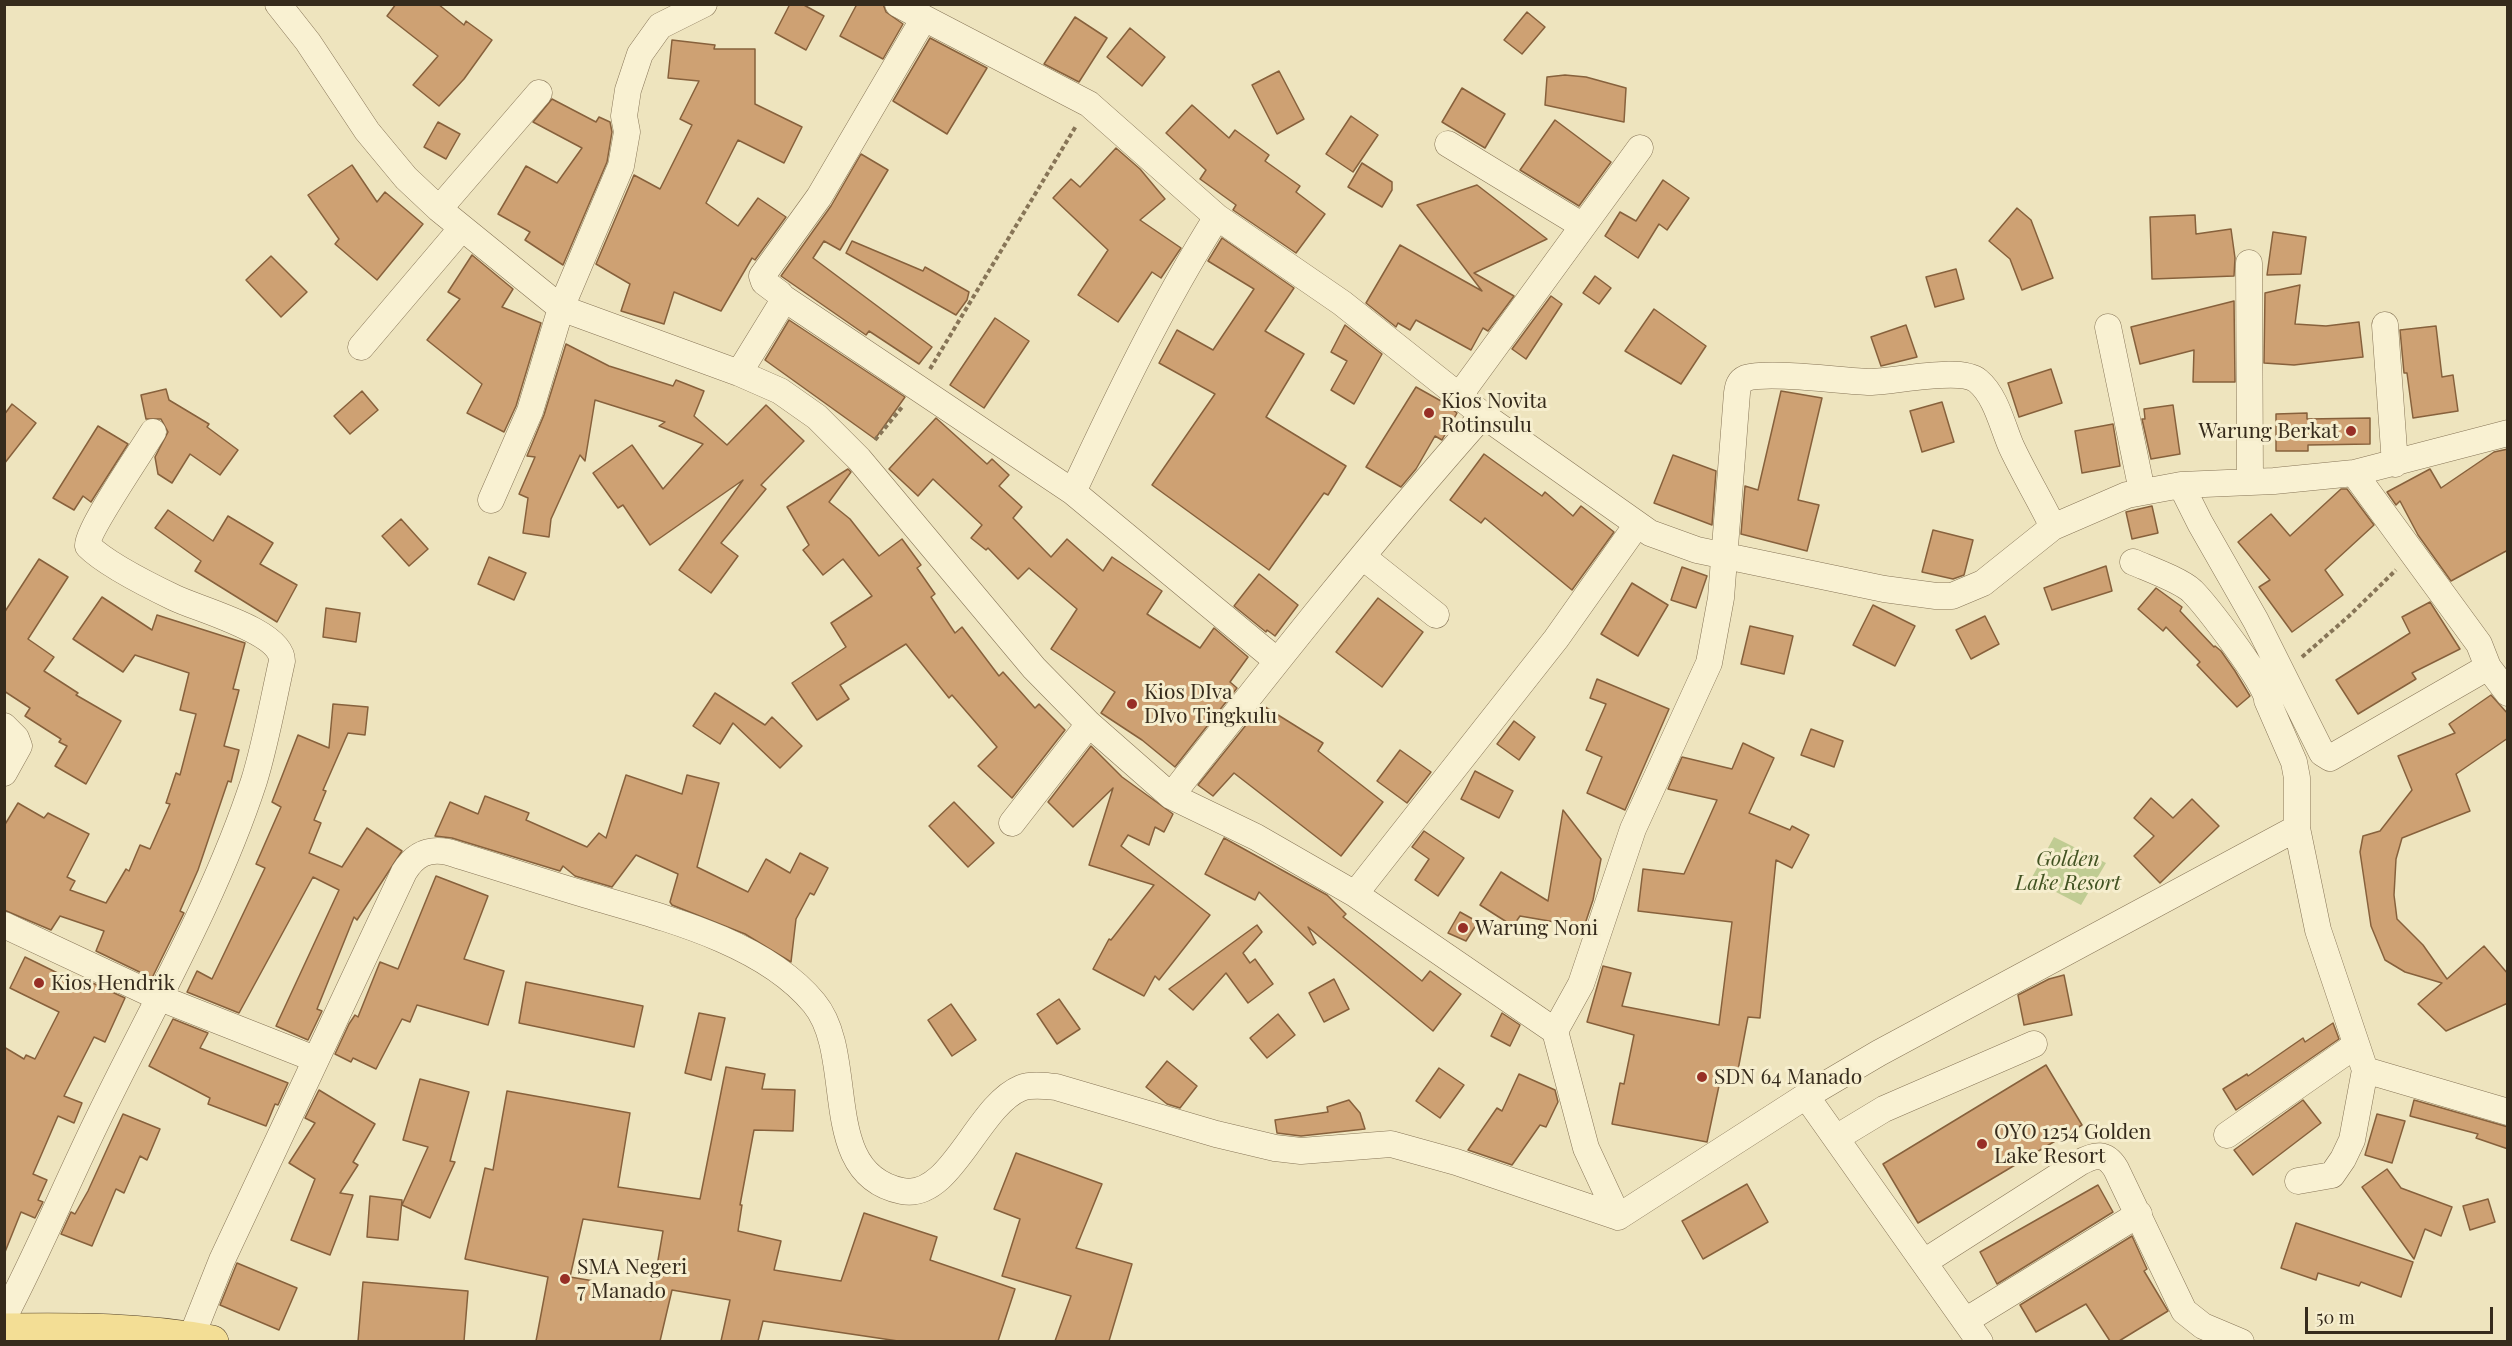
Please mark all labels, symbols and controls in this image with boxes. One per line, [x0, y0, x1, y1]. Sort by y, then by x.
place label: Kios Novita Rotinsulu [1441, 388, 1547, 438]
marker: Kios Novita Rotinsulu [1422, 406, 1436, 420]
place label: Warung Berkat [2199, 418, 2339, 444]
marker: Warung Berkat [2344, 424, 2358, 438]
place label: Kios DIva DIvo Tingkulu [1144, 679, 1277, 729]
marker: Kios DIva DIvo Tingkulu [1125, 697, 1139, 711]
park label: Golden Lake Resort [2015, 846, 2121, 896]
place label: Warung Noni [1475, 915, 1598, 941]
marker: Warung Noni [1456, 921, 1470, 935]
place label: Kios Hendrik [51, 970, 175, 996]
marker: Kios Hendrik [32, 976, 46, 990]
place label: SDN 64 Manado [1714, 1064, 1862, 1090]
marker: SDN 64 Manado [1695, 1070, 1709, 1084]
place label: OYO 1254 Golden Lake Resort [1994, 1119, 2151, 1169]
marker: OYO 1254 Golden Lake Resort [1975, 1137, 1989, 1151]
place label: SMA Negeri 7 Manado [577, 1254, 687, 1304]
marker: SMA Negeri 7 Manado [558, 1272, 572, 1286]
scale bar [2308, 1295, 2496, 1333]
text: 50 m [2316, 1305, 2355, 1329]

